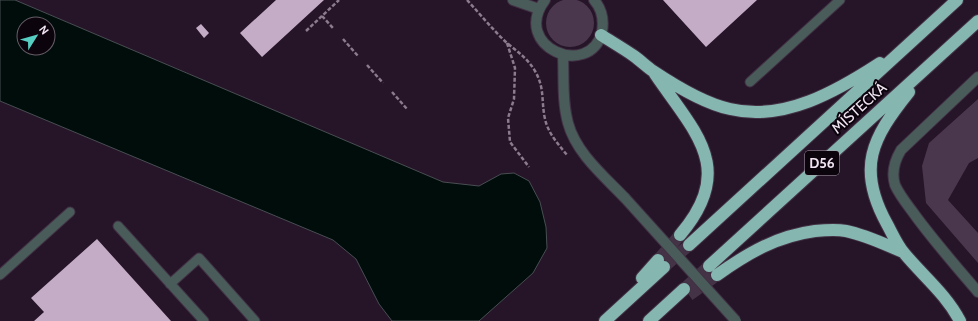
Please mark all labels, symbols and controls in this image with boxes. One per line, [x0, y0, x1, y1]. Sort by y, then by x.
north arrow [16, 16, 56, 56]
text: N [36, 23, 52, 37]
street label: MÍSTECKÁ [827, 77, 891, 137]
road number: D56 [805, 151, 839, 175]

